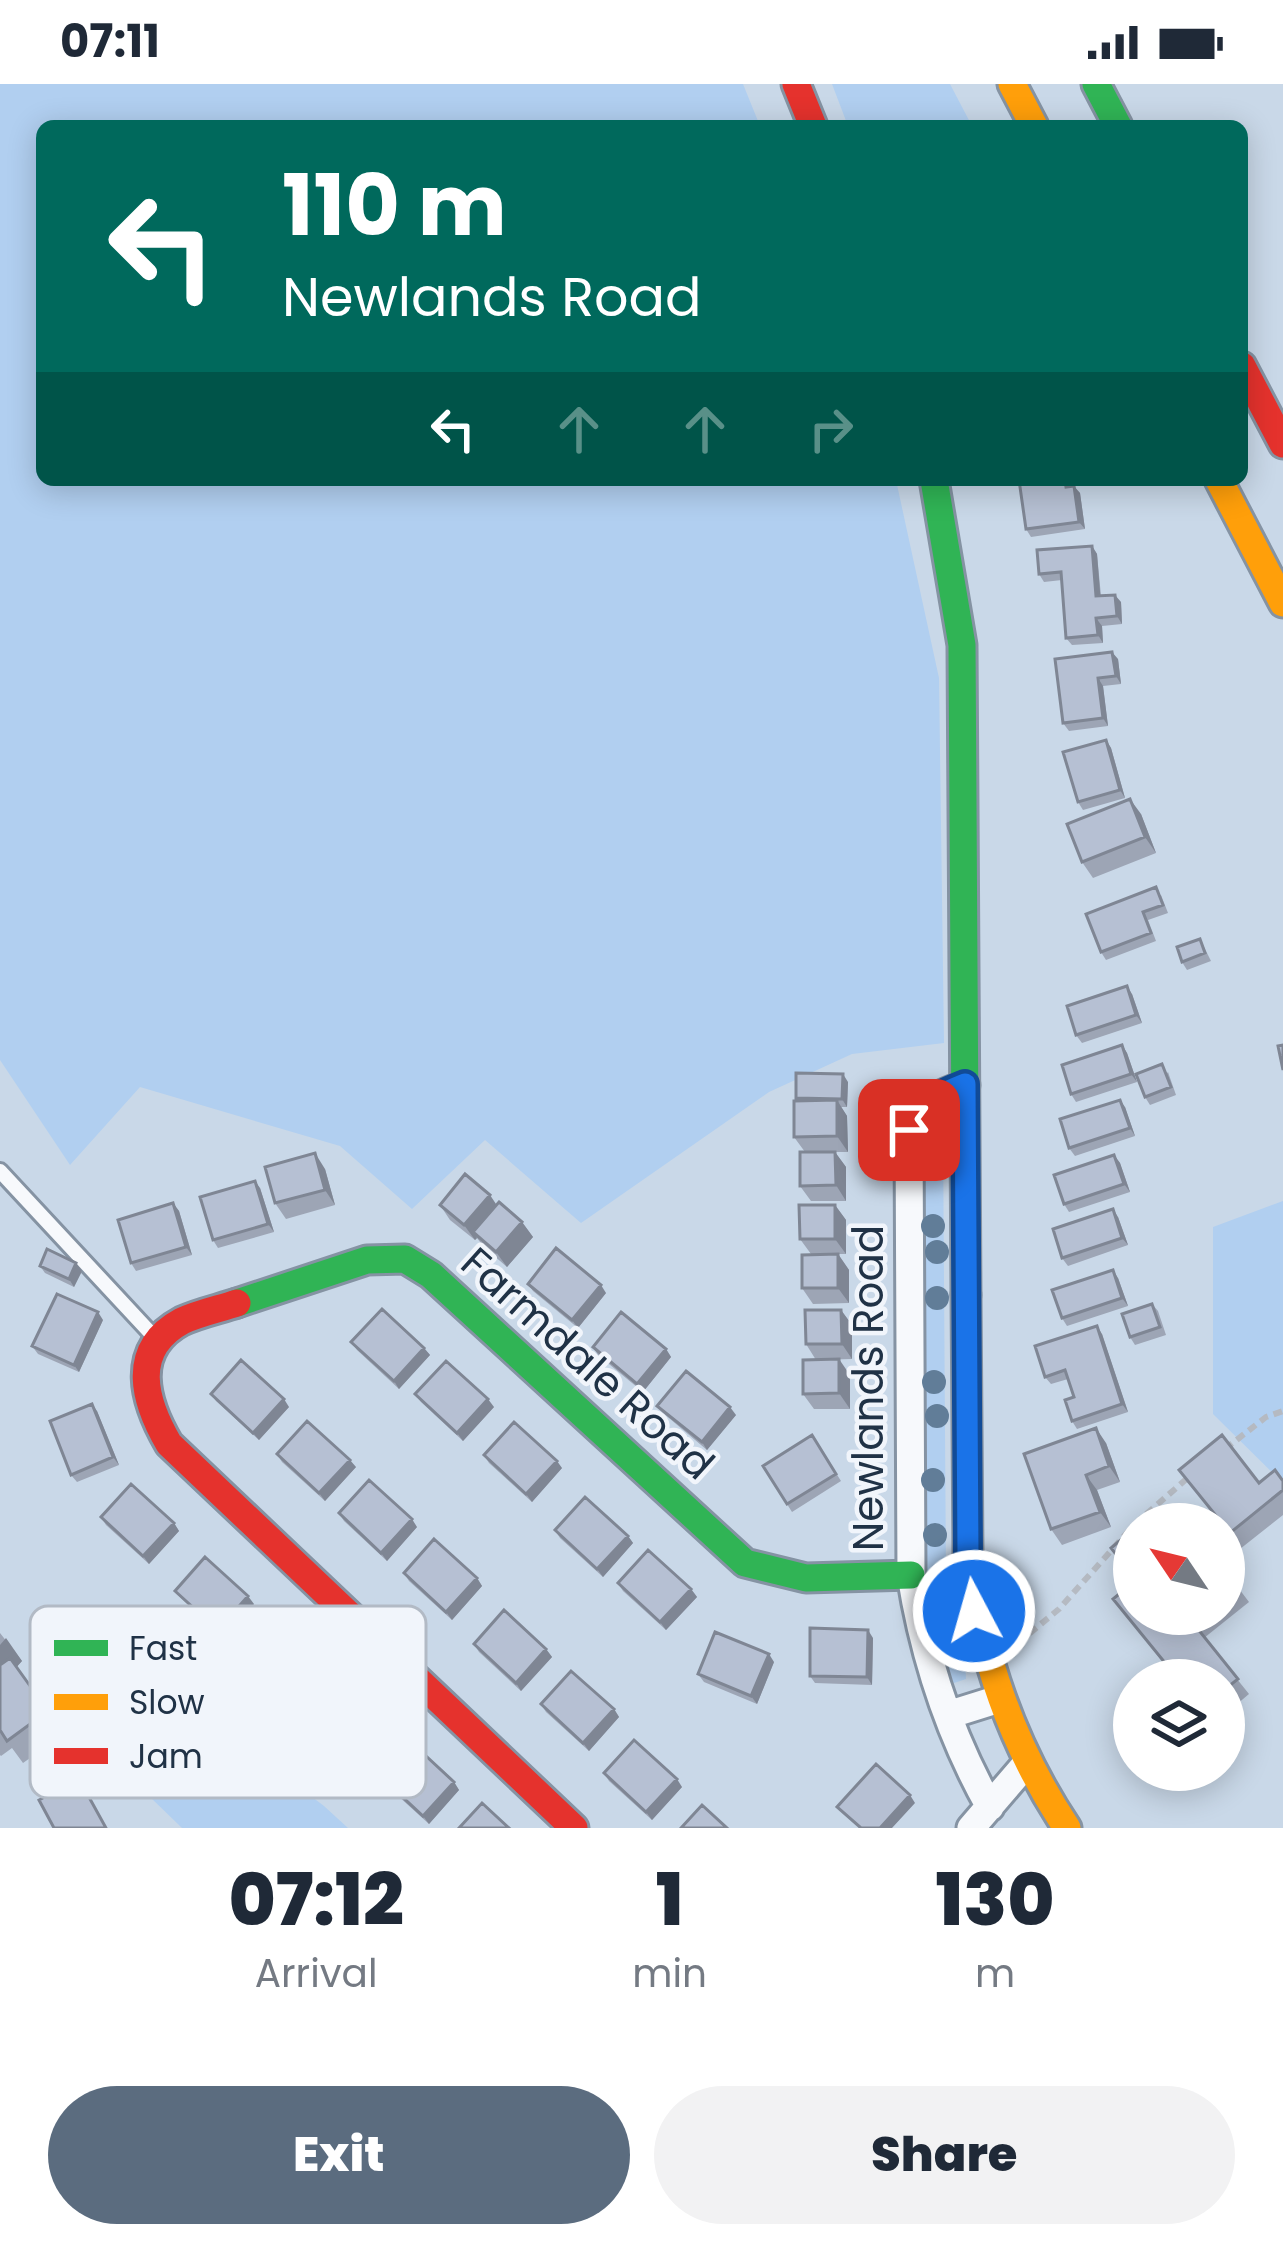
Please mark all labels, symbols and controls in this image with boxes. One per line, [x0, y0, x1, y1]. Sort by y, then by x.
text: 07:11 [60, 10, 160, 73]
text: 110 m [282, 147, 507, 264]
icon: left [84, 168, 240, 324]
text: Newlands Road [282, 259, 702, 335]
icon: left [420, 396, 486, 462]
icon: ahead [546, 396, 612, 462]
icon: ahead [672, 396, 738, 462]
icon: right [798, 396, 864, 462]
pin [858, 1079, 960, 1181]
icon: arrive [876, 1097, 942, 1163]
street label: Newlands Road [839, 1225, 898, 1551]
street label: Farmdale Road [448, 1234, 727, 1493]
north arrow [1113, 1503, 1245, 1635]
map controls [1113, 1503, 1245, 1791]
position arrow [911, 1548, 1037, 1674]
legend [30, 1606, 426, 1798]
text: Fast [129, 1625, 197, 1672]
button: layers [1113, 1659, 1245, 1791]
text: Slow [129, 1679, 205, 1726]
text: Jam [129, 1733, 203, 1780]
text: 07:12 [228, 1849, 404, 1950]
text: 1 [656, 1849, 684, 1950]
text: 130 [936, 1849, 1055, 1950]
text: Arrival [255, 1946, 378, 2001]
text: min [632, 1946, 707, 2001]
text: m [975, 1946, 1015, 2001]
button: Exit [48, 2086, 630, 2224]
button: Share [654, 2086, 1235, 2224]

